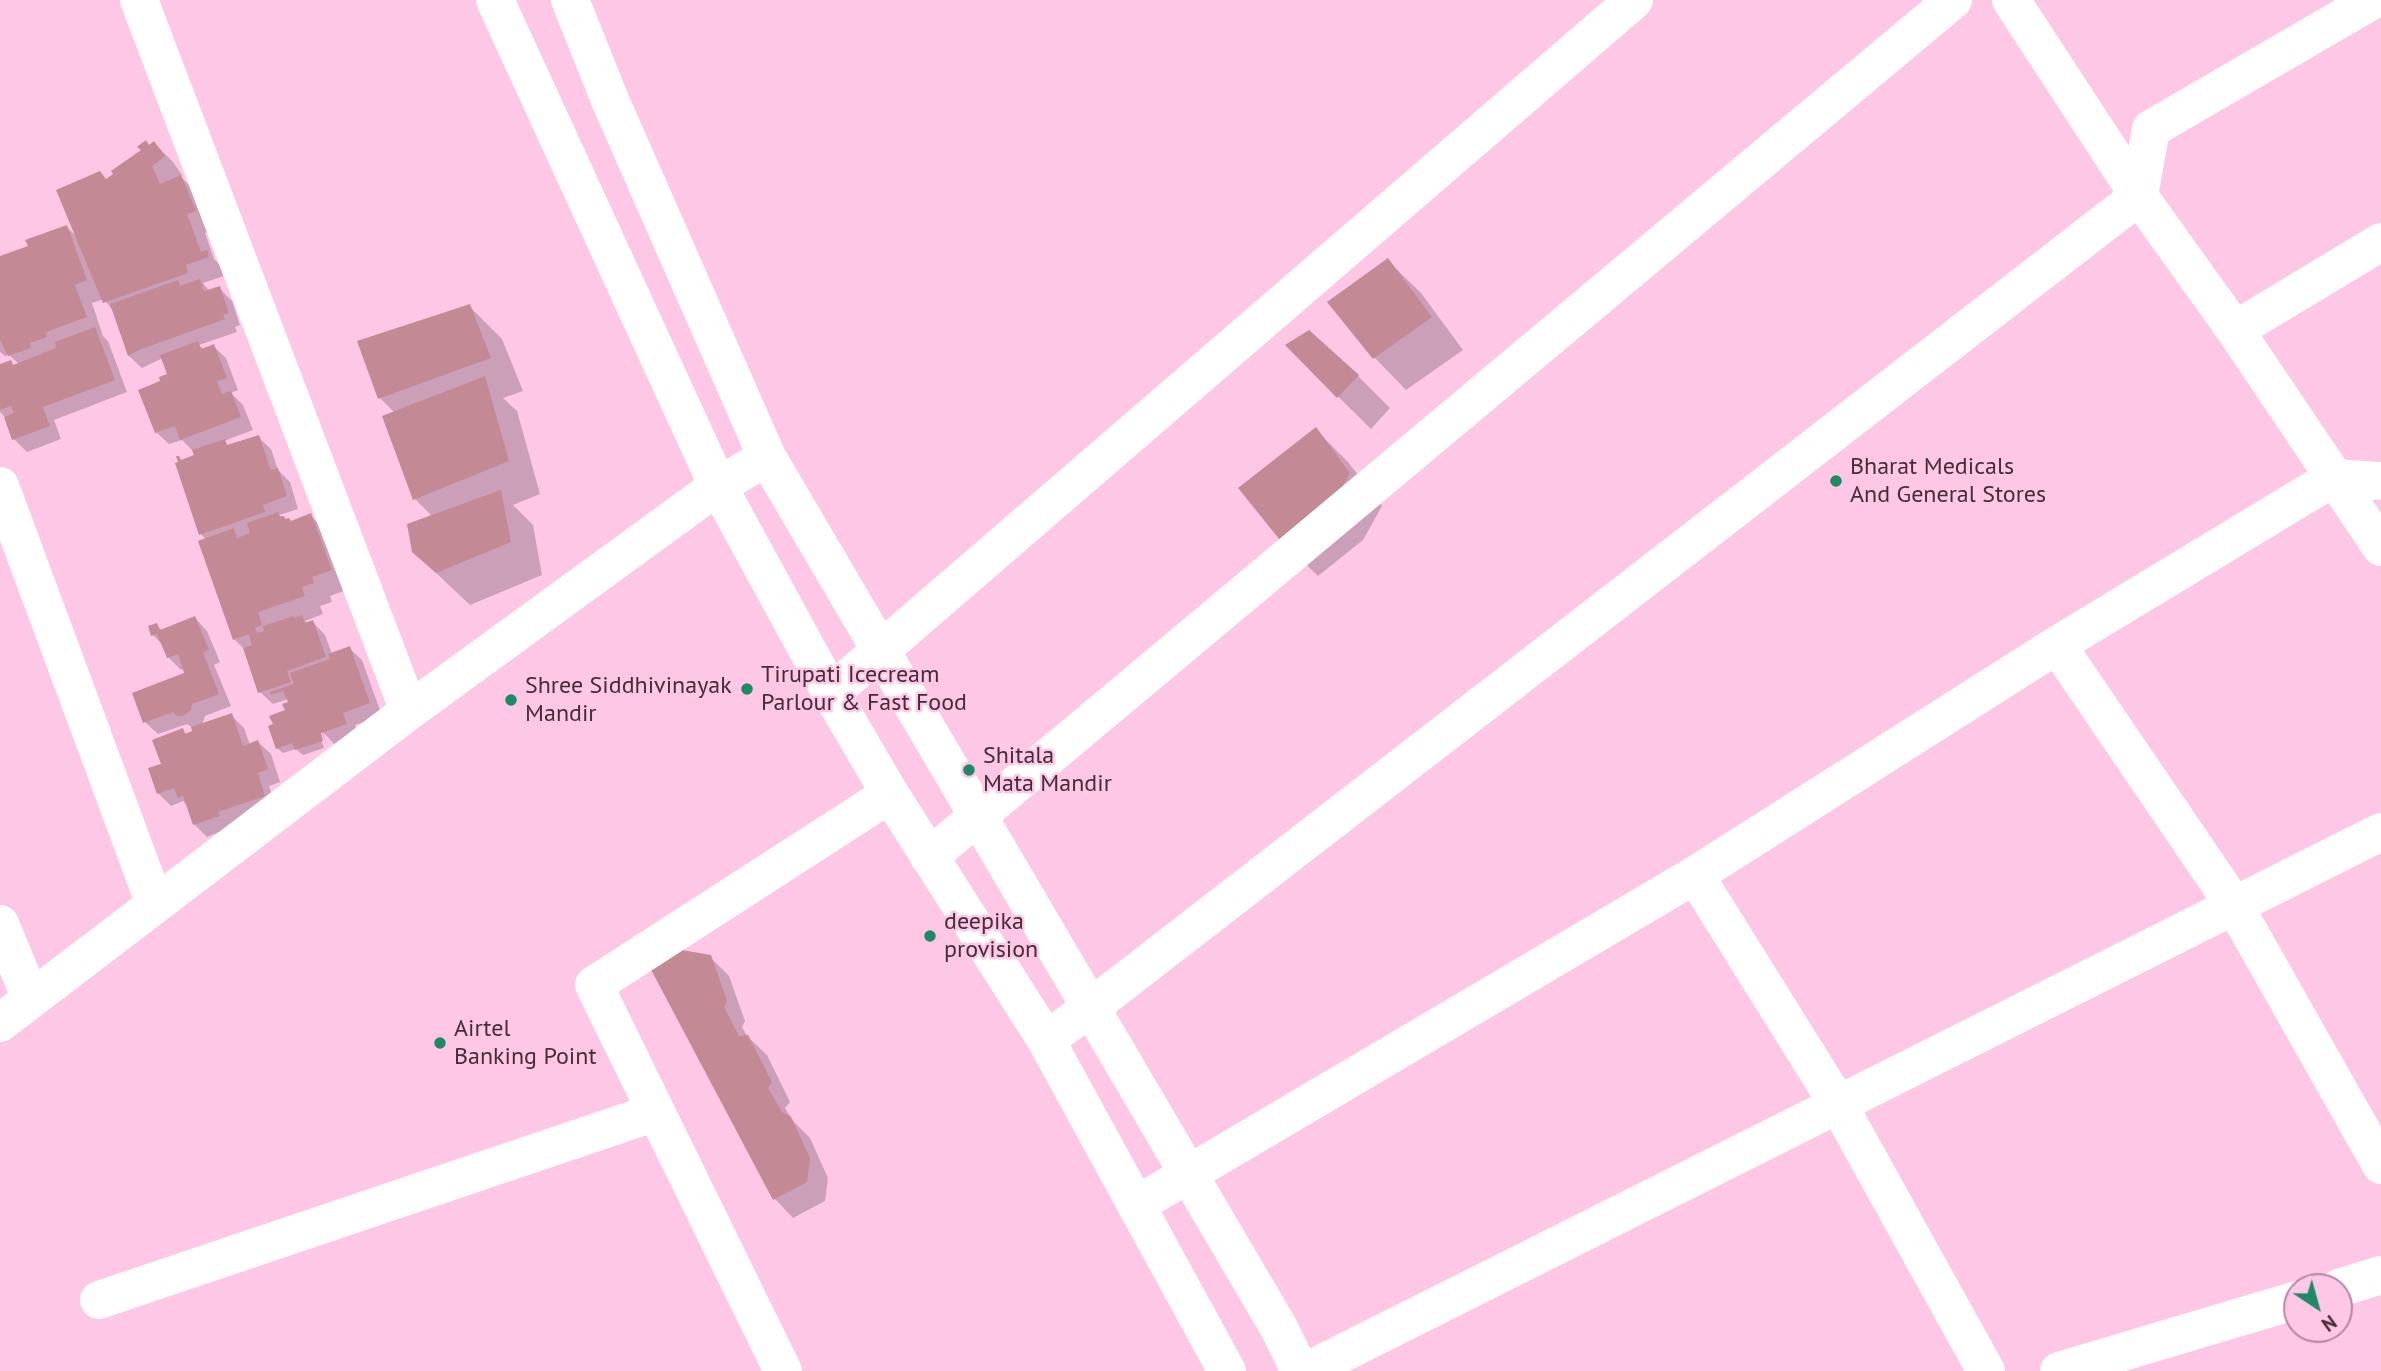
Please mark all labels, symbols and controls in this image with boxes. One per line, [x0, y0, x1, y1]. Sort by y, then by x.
place label: Bharat Medicals And General Stores [1850, 453, 2046, 509]
marker: Bharat Medicals And General Stores [1828, 473, 1844, 489]
place label: Tirupati Icecream Parlour & Fast Food [761, 661, 967, 717]
place label: Shree Siddhivinayak Mandir [525, 672, 732, 728]
marker: Tirupati Icecream Parlour & Fast Food [739, 681, 755, 697]
marker: Shree Siddhivinayak Mandir [503, 692, 519, 708]
place label: Shitala Mata Mandir [983, 742, 1112, 798]
marker: Shitala Mata Mandir [961, 762, 977, 778]
place label: deepika provision [944, 908, 1038, 964]
marker: deepika provision [922, 928, 938, 944]
place label: Airtel Banking Point [454, 1015, 597, 1071]
marker: Airtel Banking Point [432, 1035, 448, 1051]
north arrow [2283, 1273, 2353, 1343]
text: N [2317, 1310, 2341, 1337]

